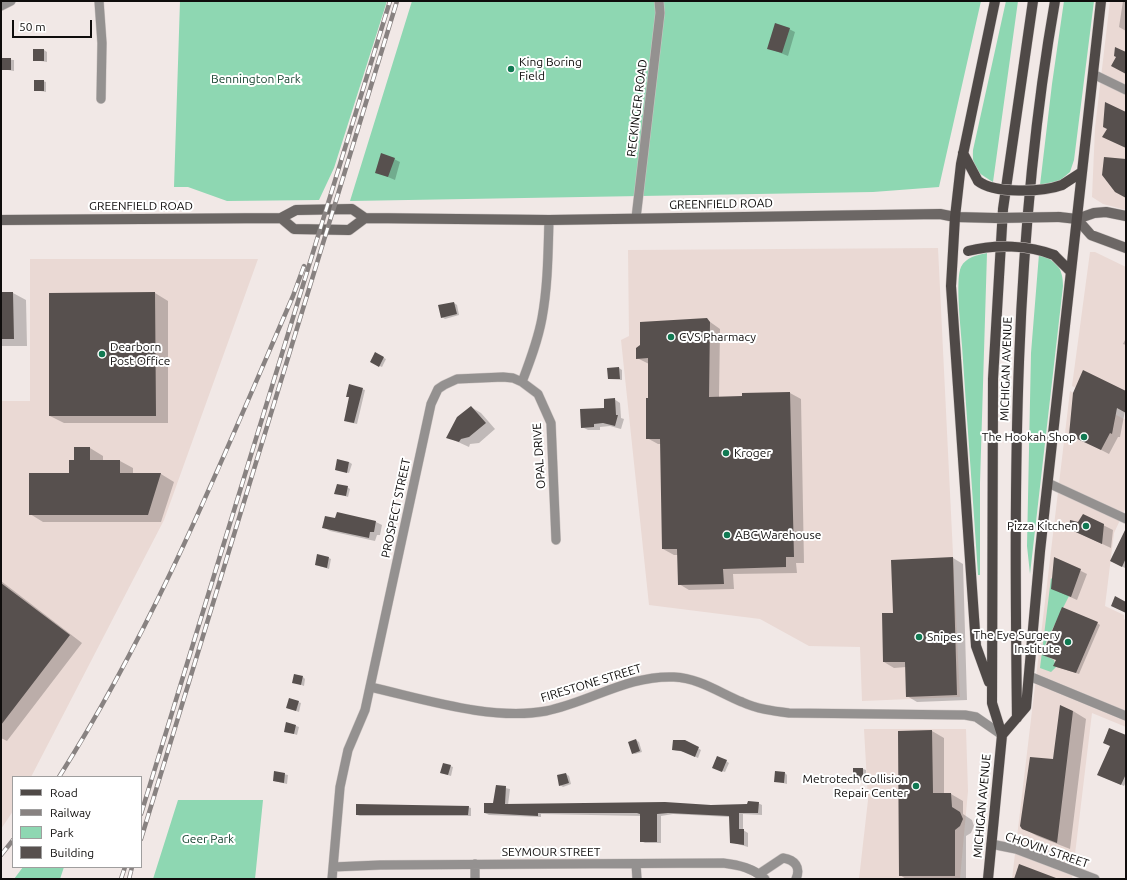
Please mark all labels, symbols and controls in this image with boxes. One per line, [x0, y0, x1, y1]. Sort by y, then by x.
scale bar [14, 12, 94, 38]
text: 50 m [19, 20, 46, 33]
place label: King Boring Field [519, 55, 582, 83]
street label: RECKINGER ROAD [624, 58, 650, 158]
marker: King Boring Field [506, 64, 516, 74]
park label: Bennington Park [211, 72, 301, 86]
street label: GREENFIELD ROAD [669, 196, 773, 212]
street label: GREENFIELD ROAD [89, 199, 193, 213]
street label: MICHIGAN AVENUE [997, 317, 1015, 421]
place label: CVS Pharmacy [679, 330, 756, 344]
marker: CVS Pharmacy [666, 332, 676, 342]
place label: Dearborn Post Office [110, 340, 170, 368]
marker: Dearborn Post Office [97, 349, 107, 359]
street label: OPAL DRIVE [530, 423, 548, 489]
place label: The Hookah Shop [982, 430, 1076, 444]
marker: The Hookah Shop [1079, 432, 1089, 442]
place label: Kroger [734, 446, 771, 460]
marker: Kroger [721, 448, 731, 458]
street label: PROSPECT STREET [378, 457, 414, 559]
place label: Pizza Kitchen [1007, 519, 1078, 533]
marker: Pizza Kitchen [1081, 521, 1091, 531]
place label: ABC Warehouse [735, 528, 821, 542]
marker: ABC Warehouse [722, 530, 732, 540]
place label: The Eye Surgery Institute [974, 628, 1060, 656]
place label: Snipes [927, 630, 962, 644]
marker: Snipes [914, 632, 924, 642]
marker: The Eye Surgery Institute [1063, 637, 1073, 647]
street label: FIRESTONE STREET [539, 661, 643, 705]
street label: MICHIGAN AVENUE [970, 753, 994, 859]
place label: Metrotech Collision Repair Center [803, 772, 908, 800]
legend [12, 776, 142, 868]
marker: Metrotech Collision Repair Center [911, 781, 921, 791]
text: Road [50, 786, 78, 799]
text: Railway [50, 806, 91, 819]
text: Park [50, 826, 74, 839]
street label: CHOVIN STREET [1003, 829, 1091, 871]
park label: Geer Park [182, 832, 234, 846]
street label: SEYMOUR STREET [502, 845, 600, 859]
text: Building [50, 846, 94, 859]

